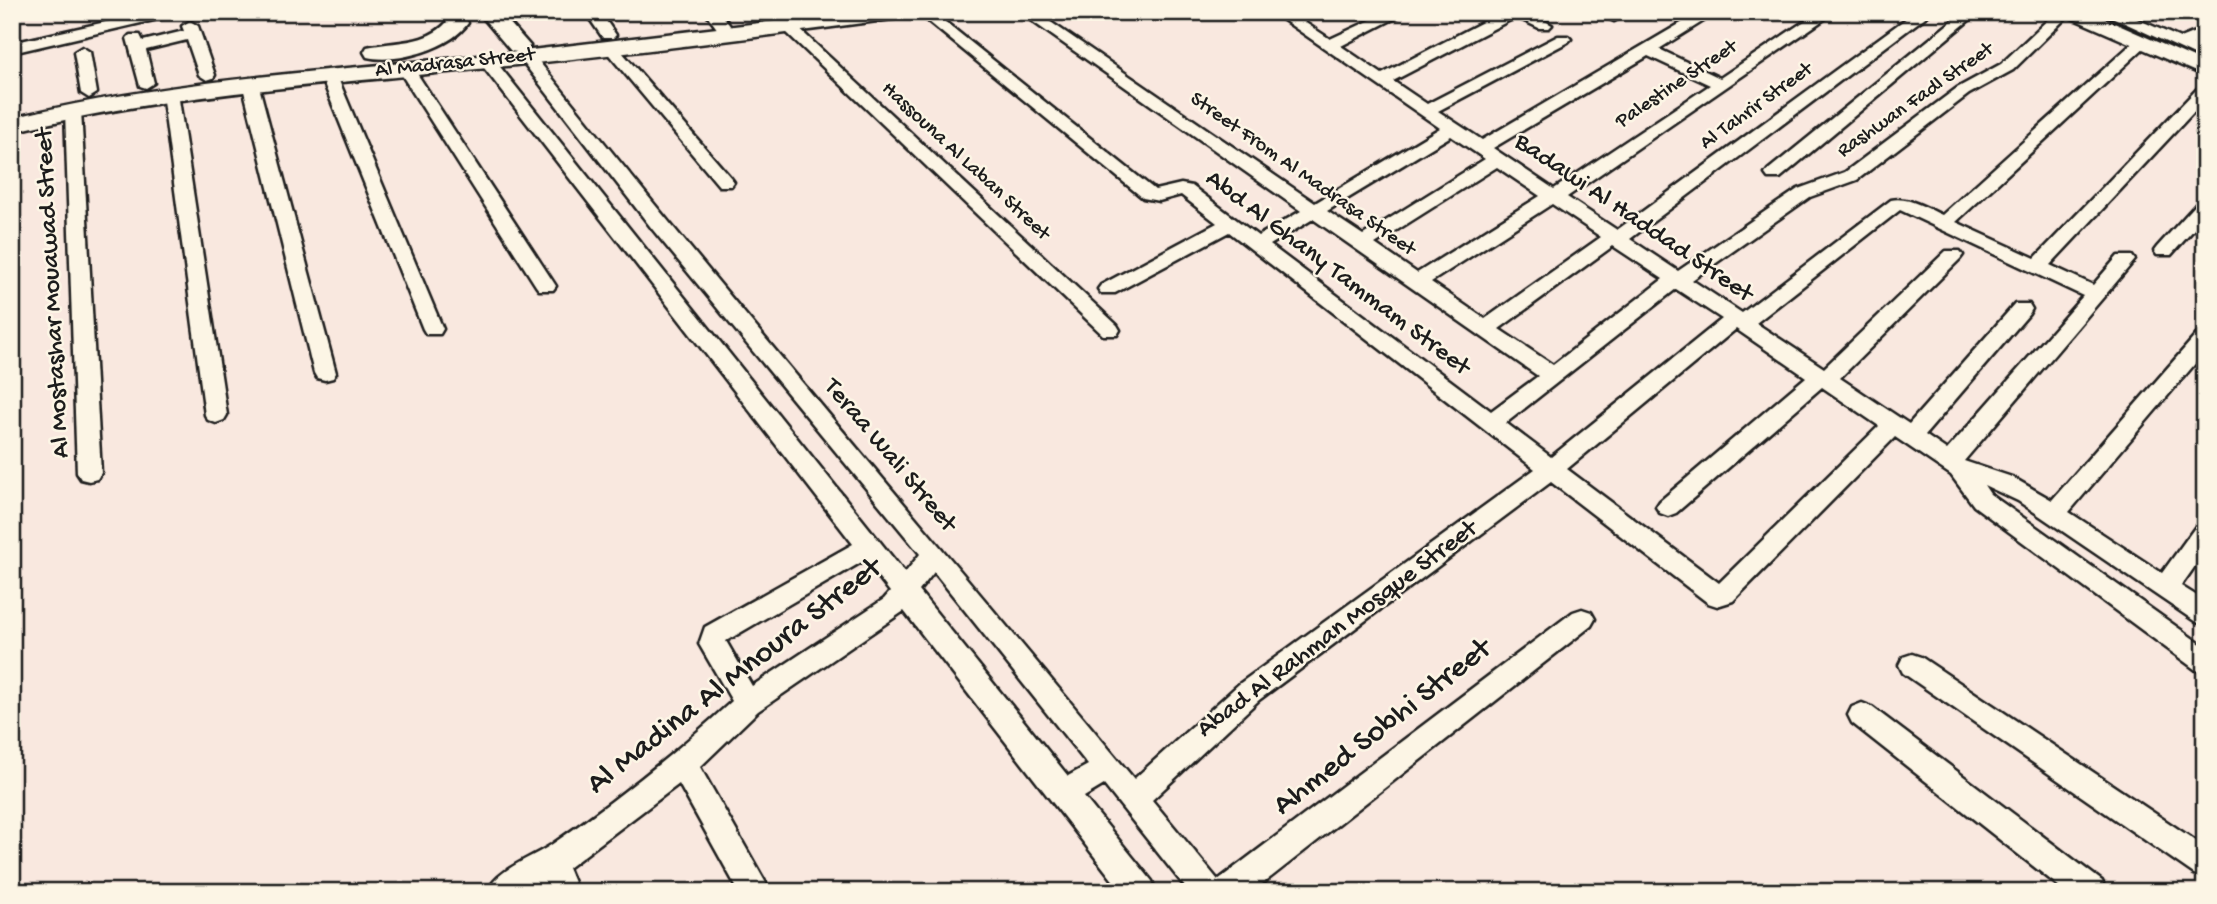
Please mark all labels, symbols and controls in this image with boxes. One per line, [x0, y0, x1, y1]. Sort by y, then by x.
street label: Palestine Street [1611, 34, 1745, 135]
street label: Rashwan Fadl Street [1833, 36, 2001, 164]
street label: Al Madrasa Street [374, 43, 538, 85]
street label: Al Tahrir Street [1696, 56, 1820, 156]
street label: Hassouna Al Laban Street [875, 77, 1056, 248]
street label: Street From Al Madrasa Street [1184, 87, 1422, 264]
street label: Al Mostashar Mouawad Street [30, 125, 78, 459]
street label: Badawi Al Haddad Street [1507, 127, 1760, 312]
street label: Abd Al Ghany Tammam Street [1198, 164, 1477, 385]
street label: Teraa Wali Street [814, 371, 964, 541]
street label: Abad Al Rahman Mosque Street [1192, 513, 1486, 746]
street label: Al Madina Al Mnoura Street [580, 548, 893, 804]
street label: Ahmed Sobhi Street [1266, 629, 1502, 825]

